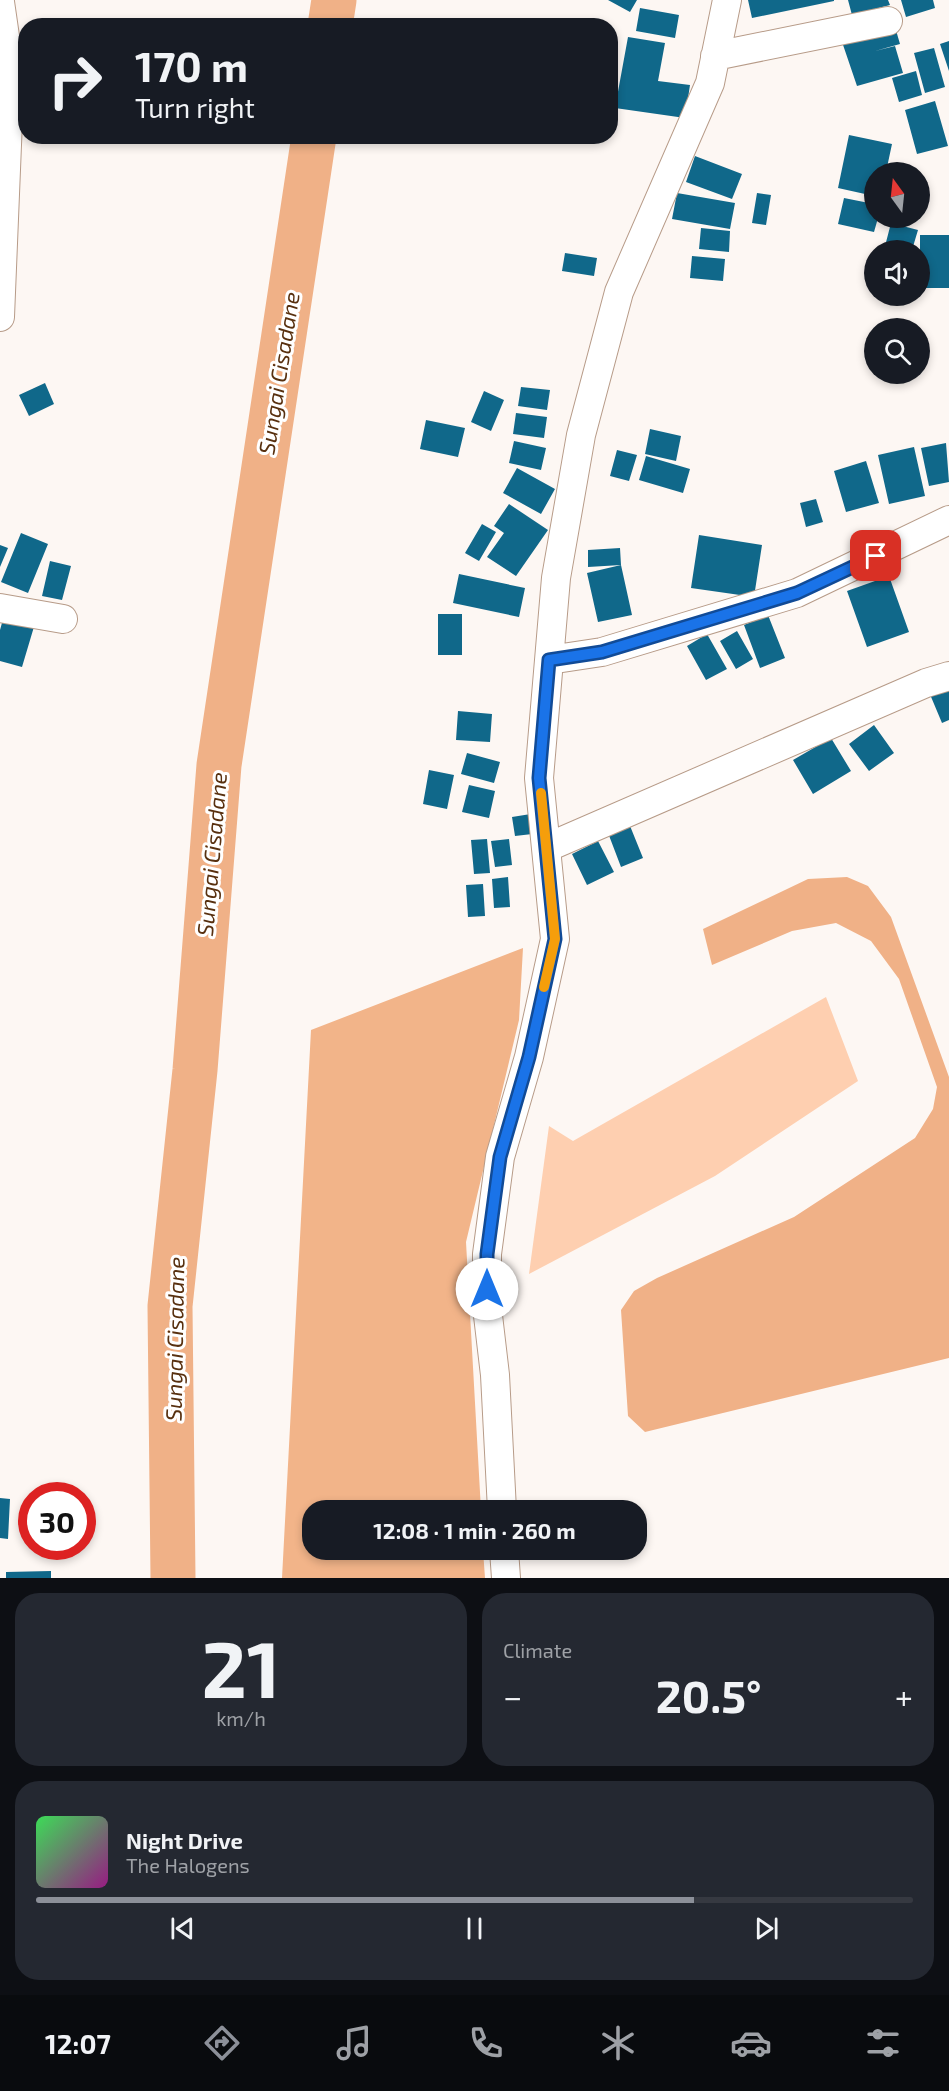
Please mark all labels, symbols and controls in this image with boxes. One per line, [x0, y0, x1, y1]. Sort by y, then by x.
text: 170 m [135, 40, 248, 90]
icon: right [36, 42, 114, 120]
text: Turn right [135, 91, 255, 123]
north arrow [864, 162, 930, 228]
map controls [864, 162, 930, 384]
button: sound [864, 240, 930, 306]
water label: Sungai Cisadane [252, 290, 304, 456]
button: search [864, 318, 930, 384]
pin [850, 530, 901, 581]
icon: arrive [859, 539, 892, 572]
water label: Sungai Cisadane [191, 771, 231, 937]
water label: Sungai Cisadane [160, 1256, 188, 1421]
position arrow [455, 1257, 519, 1321]
speed limit sign: 30 [18, 1482, 96, 1560]
text: 12:08 · 1 min · 260 m [373, 1517, 576, 1543]
text: 21 [201, 1620, 281, 1714]
text: Climate [503, 1638, 572, 1662]
text: 20.5° [656, 1668, 761, 1722]
text: − [503, 1676, 522, 1716]
text: + [895, 1676, 913, 1716]
text: km/h [216, 1706, 266, 1730]
text: Night Drive [126, 1827, 243, 1853]
text: The Halogens [126, 1853, 250, 1877]
icon: previous [166, 1912, 199, 1945]
icon: pause [458, 1912, 491, 1945]
icon: next [750, 1912, 783, 1945]
icon: directions [201, 2022, 243, 2064]
icon: music [333, 2022, 375, 2064]
icon: phone [465, 2022, 507, 2064]
icon: climate [597, 2022, 639, 2064]
icon: car [730, 2022, 772, 2064]
icon: filters [862, 2022, 904, 2064]
text: 12:07 [45, 2027, 111, 2059]

